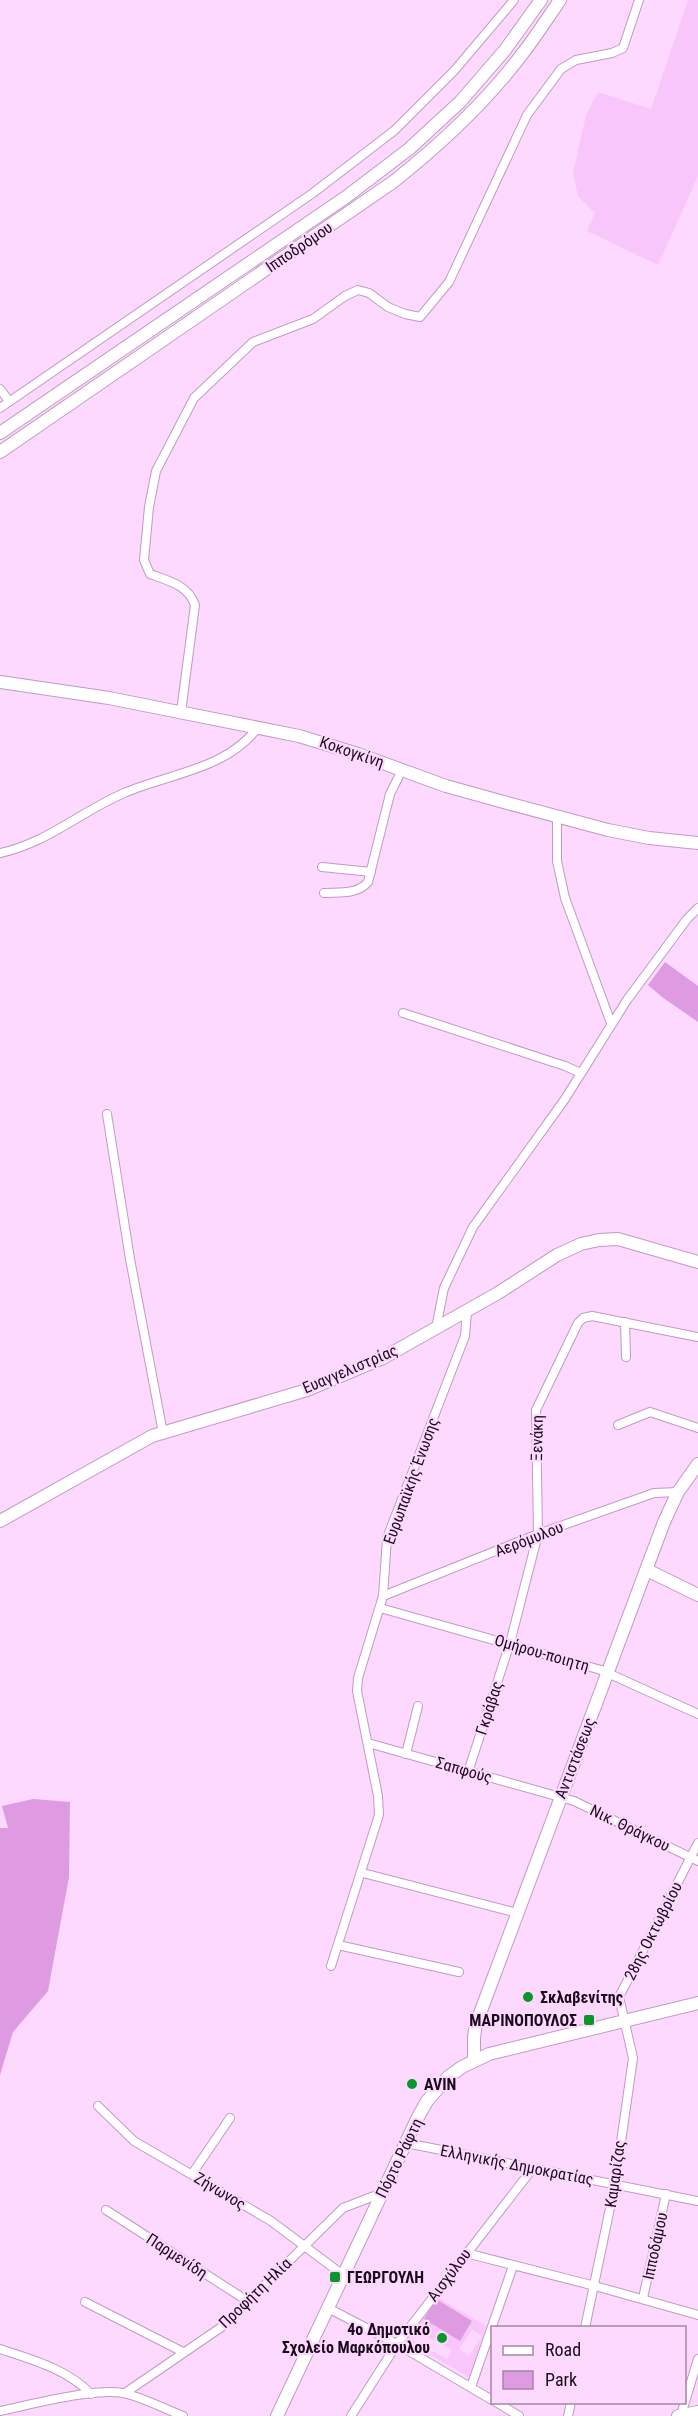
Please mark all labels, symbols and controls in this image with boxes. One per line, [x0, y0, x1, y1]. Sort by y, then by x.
street label: Ιπποδρόμου [262, 218, 336, 276]
street label: Κοκογκίνη [317, 732, 387, 772]
street label: Ευαγγελιστρίας [300, 1340, 400, 1398]
street label: Ευρωπαϊκής Ένωσης [379, 1415, 443, 1547]
street label: Ξενάκη [527, 1415, 547, 1461]
street label: Αερόμυλου [492, 1517, 566, 1561]
street label: Ομήρου-ποιητη [492, 1630, 592, 1676]
street label: Γκράβας [471, 1679, 507, 1737]
street label: Αντιστάσεως [551, 1715, 599, 1801]
street label: Σαπφούς [434, 1753, 494, 1787]
street label: Νικ. Θράγκου [587, 1800, 673, 1856]
street label: 28ης Οκτωβρίου [620, 1879, 686, 1983]
place label: Σκλαβενίτης [540, 1988, 623, 2007]
marker: Σκλαβενίτης [521, 1990, 535, 2004]
place label: ΜΑΡΙΝΟΠΟΥΛΟΣ [469, 2011, 577, 2030]
marker: ΜΑΡΙΝΟΠΟΥΛΟΣ [582, 2013, 596, 2027]
place label: AVIN [424, 2075, 456, 2094]
marker: AVIN [405, 2077, 419, 2091]
street label: Πόρτο Ράφτη [371, 2115, 427, 2201]
street label: Καμαρίζας [601, 2139, 629, 2209]
street label: Ελληνικής Δημοκρατίας [439, 2141, 595, 2189]
street label: Ζήνωνος [191, 2168, 249, 2214]
street label: Ιπποδάμου [639, 2211, 671, 2281]
street label: Παρμενίδη [143, 2229, 211, 2283]
street label: Αισχύλου [423, 2245, 475, 2305]
street label: Προφήτη Ηλία [215, 2254, 295, 2332]
place label: ΓΕΩΡΓΟΥΛΗ [347, 2268, 424, 2287]
marker: ΓΕΩΡΓΟΥΛΗ [328, 2270, 342, 2284]
place label: 4ο Δημοτικό Σχολείο Μαρκόπουλου [282, 2320, 430, 2357]
legend [491, 2326, 686, 2404]
marker: 4ο Δημοτικό Σχολείο Μαρκόπουλου [435, 2331, 449, 2345]
text: Road [545, 2339, 581, 2360]
text: Park [545, 2369, 577, 2390]

